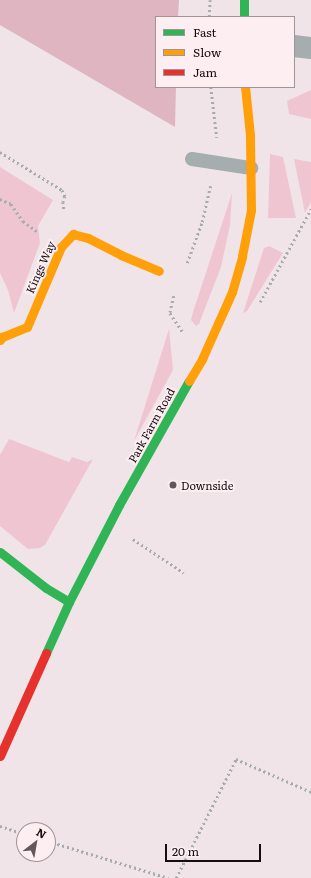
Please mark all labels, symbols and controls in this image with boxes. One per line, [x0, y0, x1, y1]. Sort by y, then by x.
legend [155, 16, 295, 88]
text: Fast [193, 23, 216, 41]
text: Slow [193, 43, 221, 61]
text: Jam [193, 63, 217, 81]
street label: Kings Way [23, 239, 57, 295]
street label: Park Farm Road [125, 385, 177, 465]
place label: Downside [181, 478, 233, 492]
marker: Downside [168, 480, 178, 490]
north arrow [16, 822, 56, 862]
text: N [34, 823, 50, 842]
scale bar [167, 836, 263, 862]
text: 20 m [172, 842, 199, 860]

